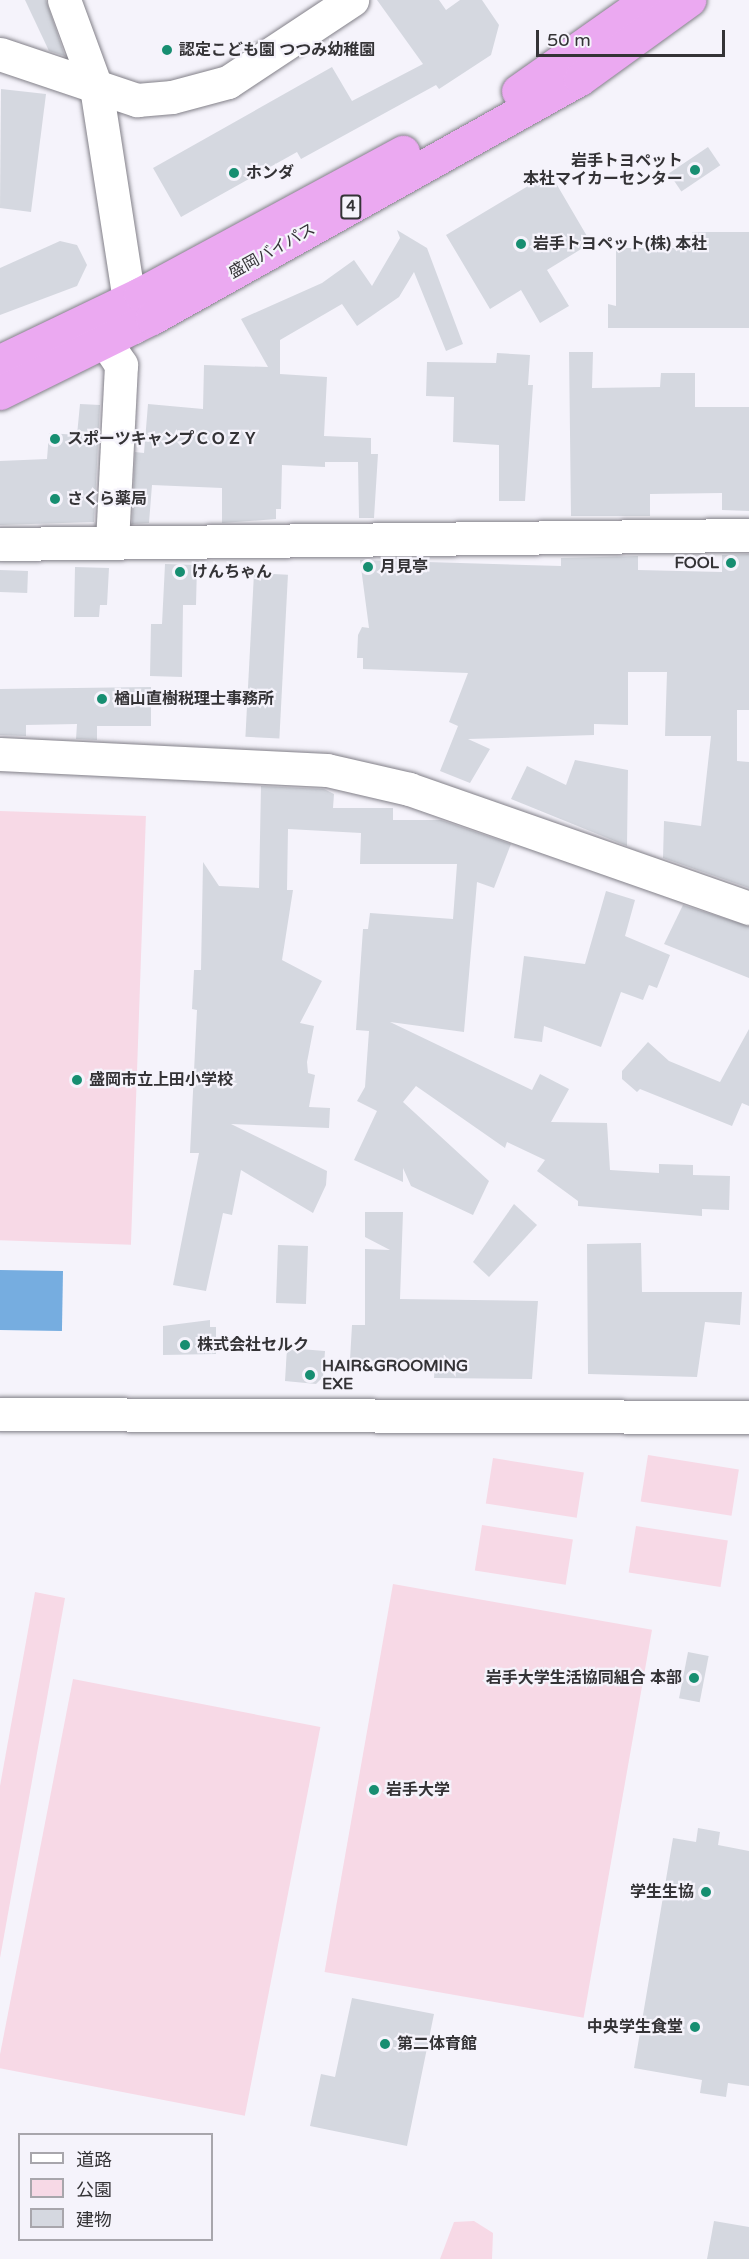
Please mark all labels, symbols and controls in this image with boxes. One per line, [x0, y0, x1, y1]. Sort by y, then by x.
scale bar [539, 18, 728, 56]
text: 50 m [547, 29, 591, 51]
place label: 認定こども園 つつみ幼稚園 [179, 40, 375, 60]
marker: 認定こども園 つつみ幼稚園 [160, 43, 174, 57]
place label: 岩手トヨペット 本社マイカーセンター [523, 151, 683, 189]
place label: ホンダ [246, 163, 294, 183]
marker: 岩手トヨペット 本社マイカーセンター [688, 163, 702, 177]
marker: ホンダ [227, 166, 241, 180]
road number: 4 [339, 195, 363, 219]
street label: 盛岡バイパス [225, 219, 319, 283]
place label: 岩手トヨペット(株) 本社 [533, 234, 707, 254]
marker: 岩手トヨペット(株) 本社 [514, 237, 528, 251]
place label: スポーツキャンプＣＯＺＹ [67, 429, 259, 449]
marker: スポーツキャンプＣＯＺＹ [48, 432, 62, 446]
place label: さくら薬局 [67, 489, 147, 509]
marker: さくら薬局 [48, 492, 62, 506]
place label: FOOL [674, 553, 719, 573]
marker: FOOL [724, 556, 738, 570]
place label: 月見亭 [380, 557, 428, 577]
marker: 月見亭 [361, 560, 375, 574]
place label: けんちゃん [192, 562, 272, 582]
marker: けんちゃん [173, 565, 187, 579]
place label: 楢山直樹税理士事務所 [114, 689, 274, 709]
marker: 楢山直樹税理士事務所 [95, 692, 109, 706]
place label: 盛岡市立上田小学校 [89, 1070, 233, 1090]
marker: 盛岡市立上田小学校 [70, 1073, 84, 1087]
place label: 株式会社セルク [197, 1335, 309, 1355]
marker: 株式会社セルク [178, 1338, 192, 1352]
place label: HAIR&GROOMING EXE [322, 1356, 468, 1394]
marker: HAIR&GROOMING EXE [303, 1368, 317, 1382]
place label: 岩手大学生活協同組合 本部 [486, 1668, 682, 1688]
marker: 岩手大学生活協同組合 本部 [687, 1671, 701, 1685]
place label: 岩手大学 [386, 1780, 450, 1800]
marker: 岩手大学 [367, 1783, 381, 1797]
place label: 学生生協 [630, 1882, 694, 1902]
marker: 学生生協 [699, 1885, 713, 1899]
place label: 中央学生食堂 [587, 2017, 683, 2037]
marker: 中央学生食堂 [688, 2020, 702, 2034]
place label: 第二体育館 [397, 2034, 477, 2054]
marker: 第二体育館 [378, 2037, 392, 2051]
legend [18, 2133, 213, 2241]
text: 道路 [76, 2149, 112, 2171]
text: 公園 [76, 2179, 112, 2201]
text: 建物 [76, 2209, 112, 2231]

